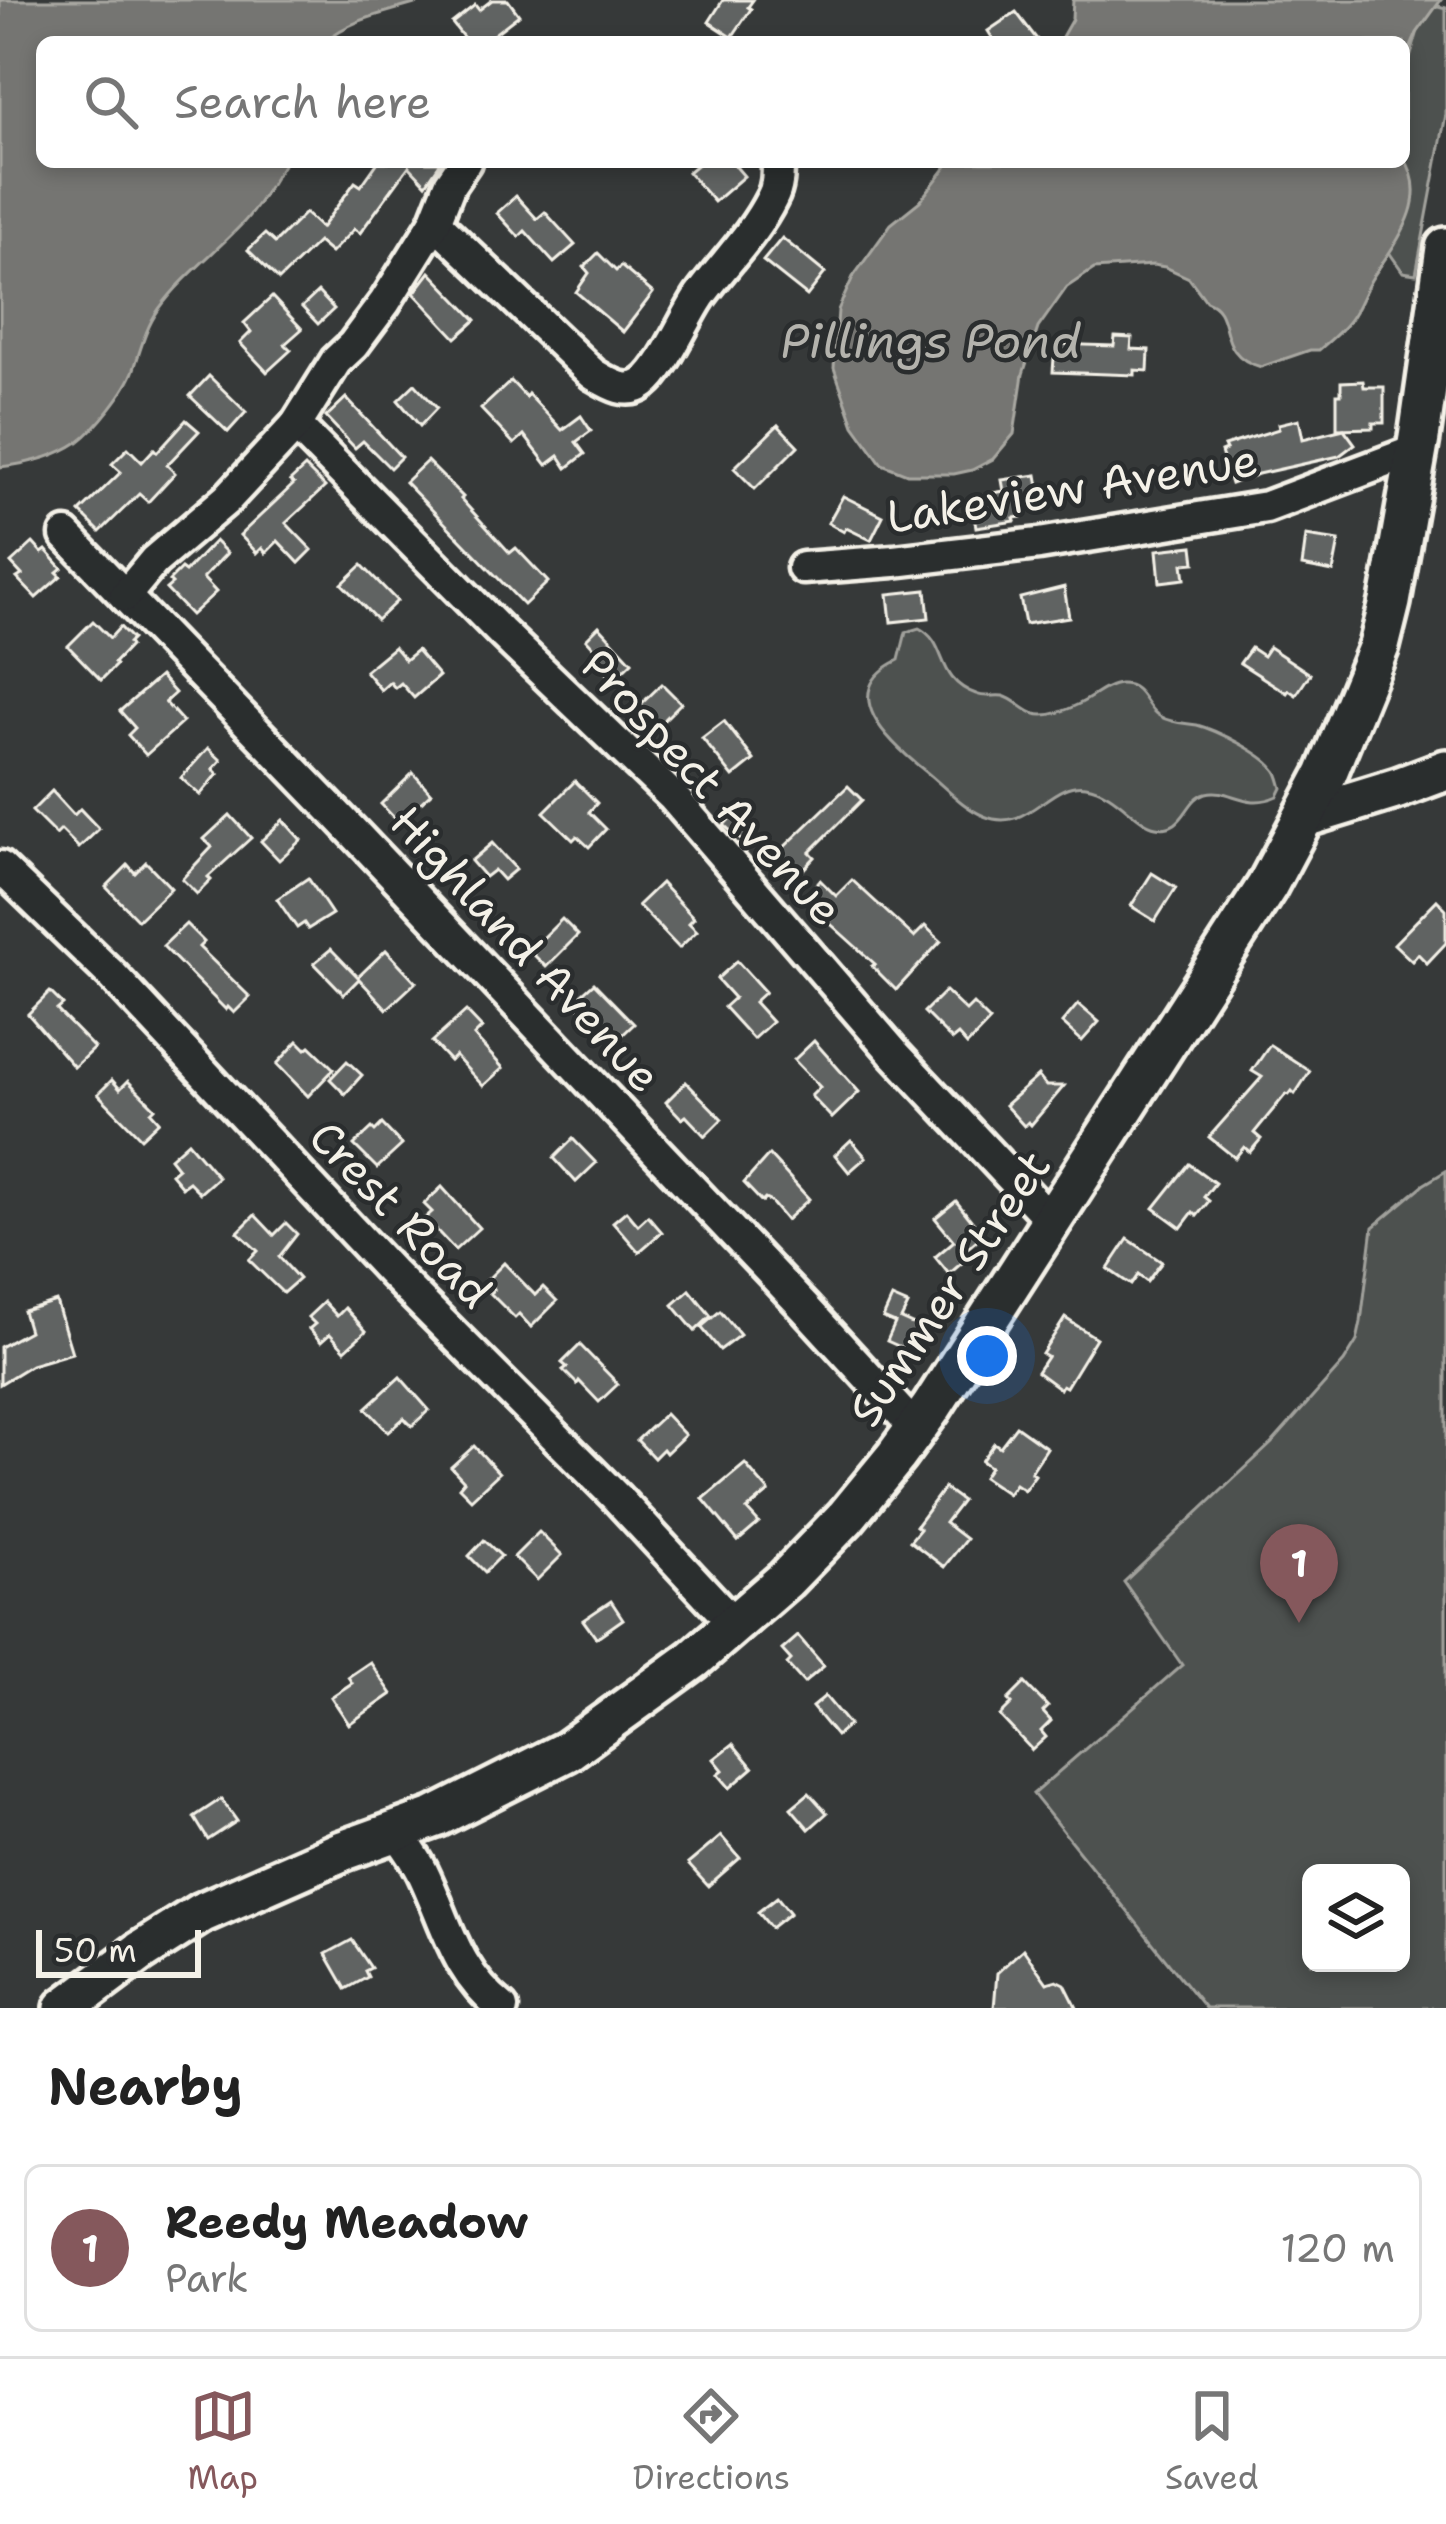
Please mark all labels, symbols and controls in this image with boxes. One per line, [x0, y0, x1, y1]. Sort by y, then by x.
search box [36, 36, 1410, 168]
icon: search [78, 69, 144, 135]
text: Search here [174, 72, 431, 132]
water label: Pillings Pond [781, 309, 1082, 373]
street label: Lakeview Avenue [882, 429, 1262, 547]
street label: Prospect Avenue [568, 636, 856, 938]
street label: Highland Avenue [378, 793, 674, 1105]
street label: Crest Road [296, 1107, 506, 1321]
street label: Summer Street [835, 1138, 1063, 1438]
your location [957, 1326, 1017, 1386]
pin: 1 [1260, 1524, 1338, 1623]
map controls [1302, 1864, 1410, 1972]
button: layers [1302, 1864, 1410, 1972]
scale bar [36, 1924, 201, 1977]
text: 50 m [54, 1928, 137, 1973]
text: Nearby [48, 2052, 243, 2120]
text: Reedy Meadow [165, 2192, 528, 2252]
text: 1 [81, 2222, 99, 2274]
text: 120 m [1280, 2222, 1395, 2274]
text: Park [165, 2252, 249, 2304]
tab: Map [187, 2383, 258, 2500]
tab: Directions [633, 2383, 790, 2500]
tab: Saved [1165, 2383, 1259, 2500]

